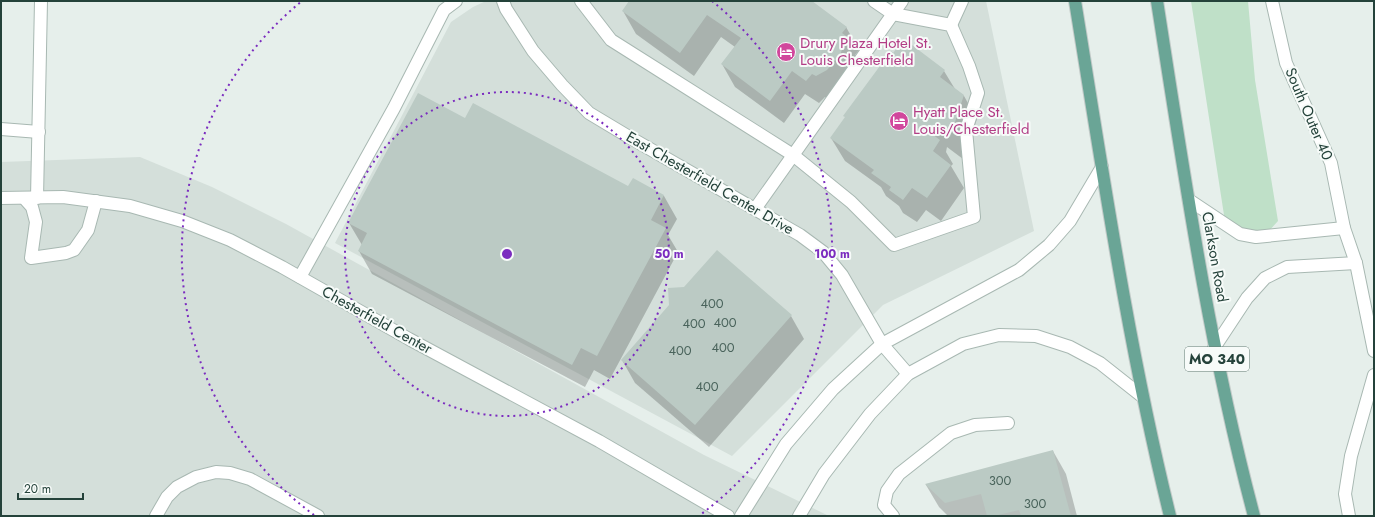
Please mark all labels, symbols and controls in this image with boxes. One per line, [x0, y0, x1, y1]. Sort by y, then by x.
place label: Drury Plaza Hotel St. Louis Chesterfield [800, 32, 932, 71]
hotel icon: Drury Plaza Hotel St. Louis Chesterfield [775, 41, 797, 63]
street label: South Outer 40 [1280, 64, 1338, 164]
place label: Hyatt Place St. Louis/Chesterfield [913, 101, 1030, 140]
hotel icon: Hyatt Place St. Louis/Chesterfield [888, 110, 910, 132]
street label: East Chesterfield Center Drive [622, 126, 798, 240]
street label: Clarkson Road [1196, 210, 1234, 304]
text: 50 m [654, 245, 684, 263]
text: 100 m [814, 245, 850, 263]
centre of rings [500, 247, 514, 261]
street label: Chesterfield Center [318, 281, 437, 360]
house number: 400 [700, 294, 724, 313]
house number: 400 [713, 313, 737, 332]
house number: 400 [682, 314, 706, 333]
house number: 400 [711, 338, 735, 357]
house number: 400 [668, 341, 692, 360]
road number: MO 340 [1185, 347, 1249, 371]
house number: 400 [695, 377, 719, 396]
house number: 300 [989, 471, 1012, 490]
scale bar [18, 475, 83, 501]
text: 20 m [24, 480, 51, 498]
house number: 300 [1024, 494, 1047, 513]

